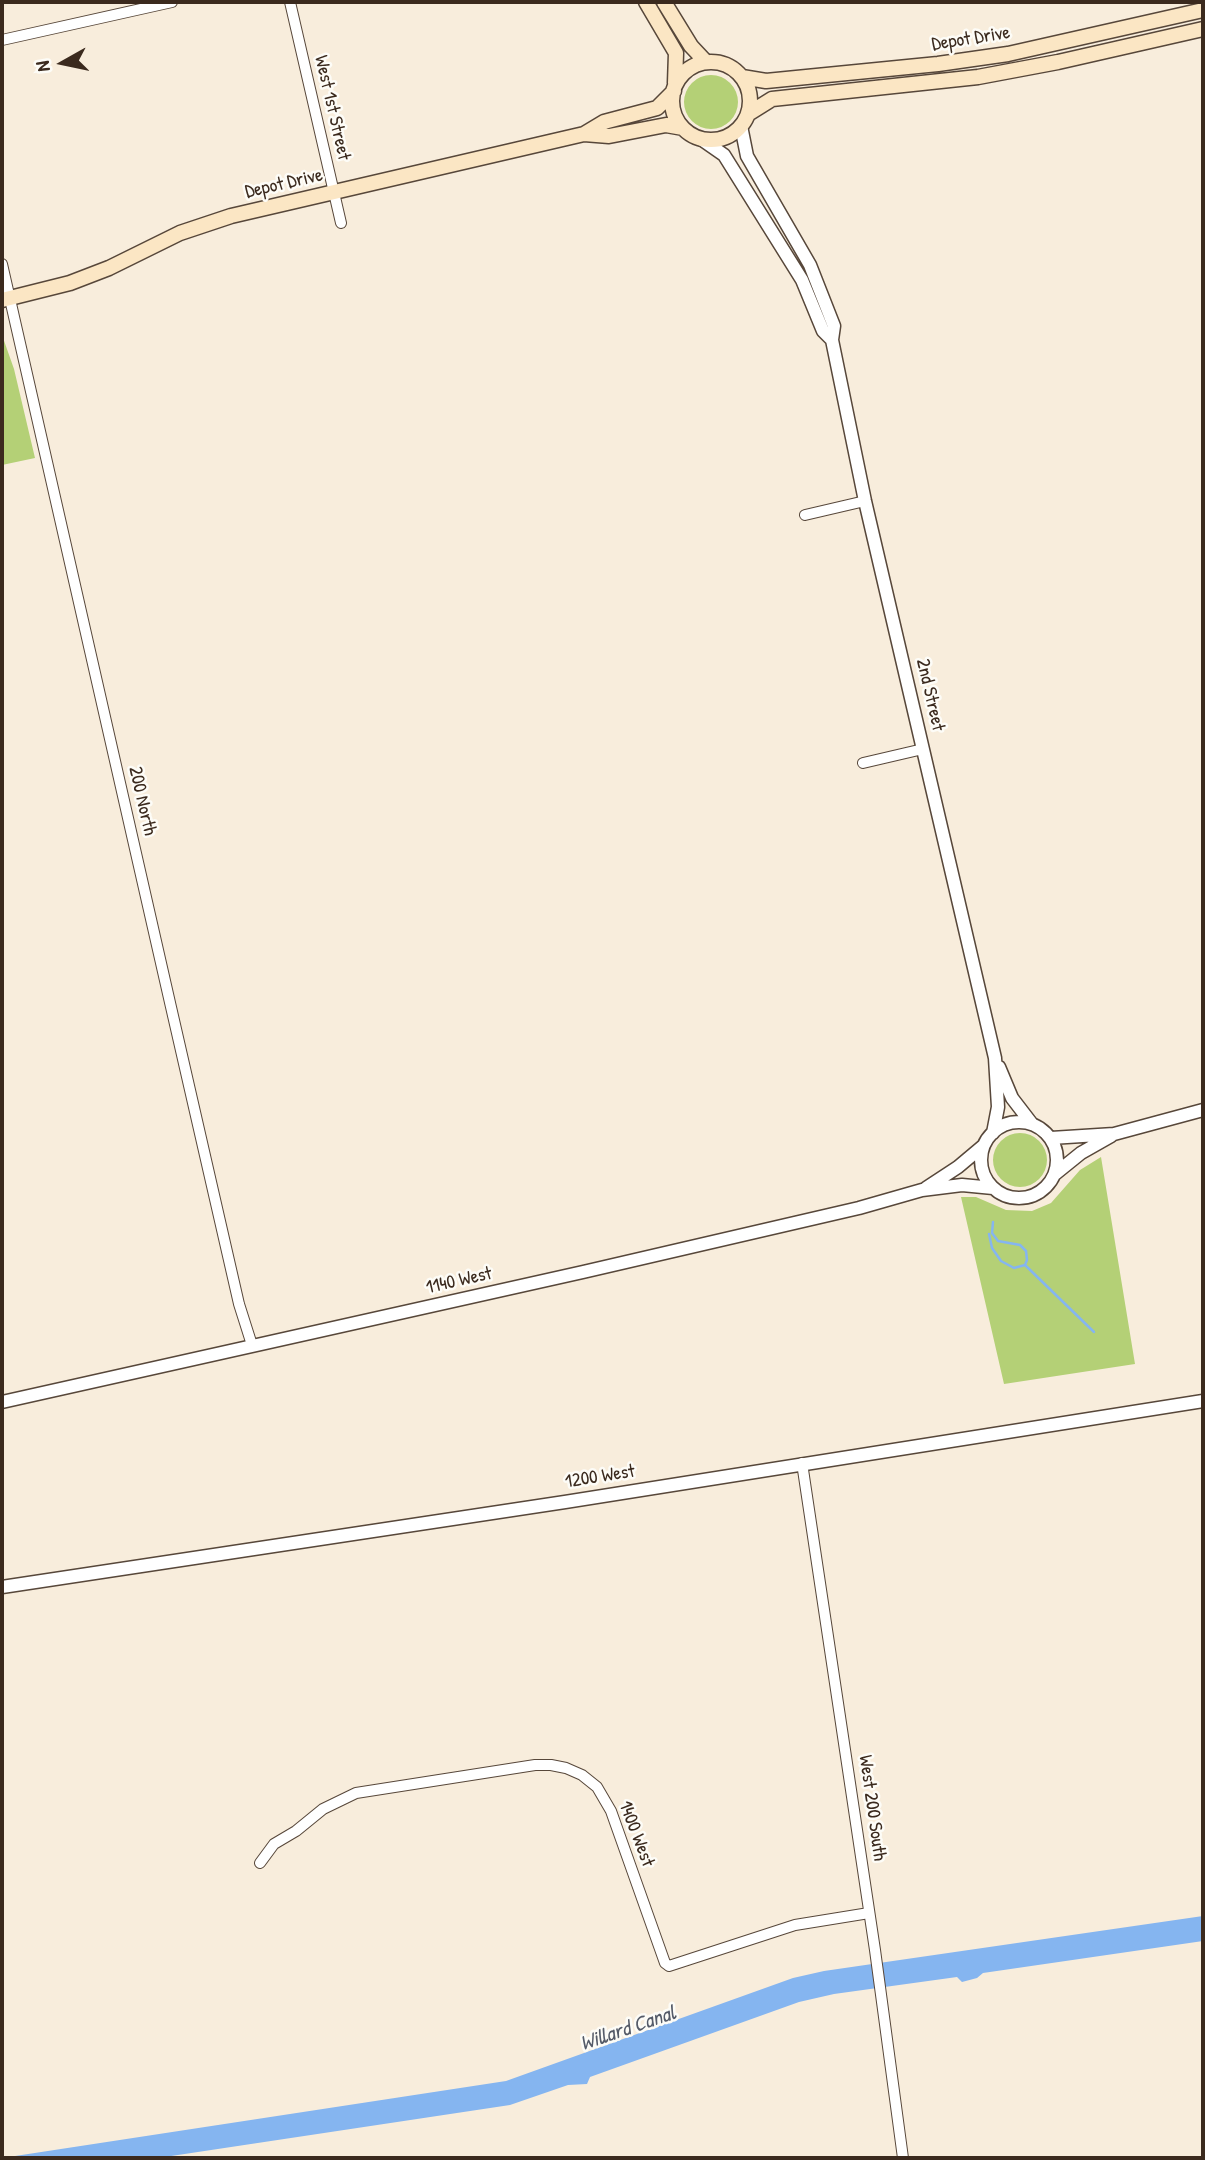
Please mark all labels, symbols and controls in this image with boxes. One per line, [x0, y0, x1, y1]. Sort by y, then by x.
street label: Depot Drive [930, 22, 1012, 56]
north arrow [28, 28, 98, 98]
street label: West 1st Street [309, 53, 355, 163]
text: N [29, 59, 56, 73]
street label: Depot Drive [243, 164, 325, 204]
street label: 2nd Street [911, 657, 949, 733]
street label: 200 North [123, 764, 161, 838]
street label: 1140 West [424, 1262, 494, 1300]
street label: 1200 West [563, 1460, 637, 1494]
street label: West 200 South [853, 1754, 891, 1862]
street label: 1400 West [613, 1798, 659, 1870]
water label: Willard Canal [577, 2001, 679, 2057]

